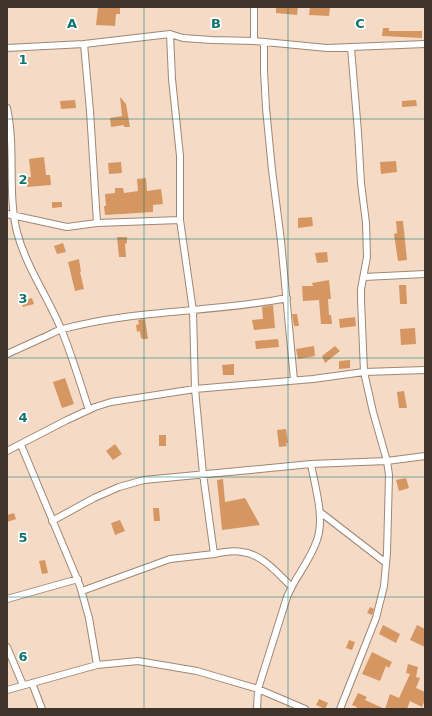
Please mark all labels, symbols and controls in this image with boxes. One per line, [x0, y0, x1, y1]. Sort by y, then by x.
text: A [67, 16, 77, 31]
text: B [211, 16, 221, 31]
text: C [355, 16, 365, 31]
text: 1 [18, 52, 28, 67]
text: 2 [18, 172, 28, 187]
text: 3 [18, 291, 28, 306]
text: 4 [18, 410, 28, 425]
text: 5 [18, 530, 28, 545]
text: 6 [18, 649, 28, 664]

